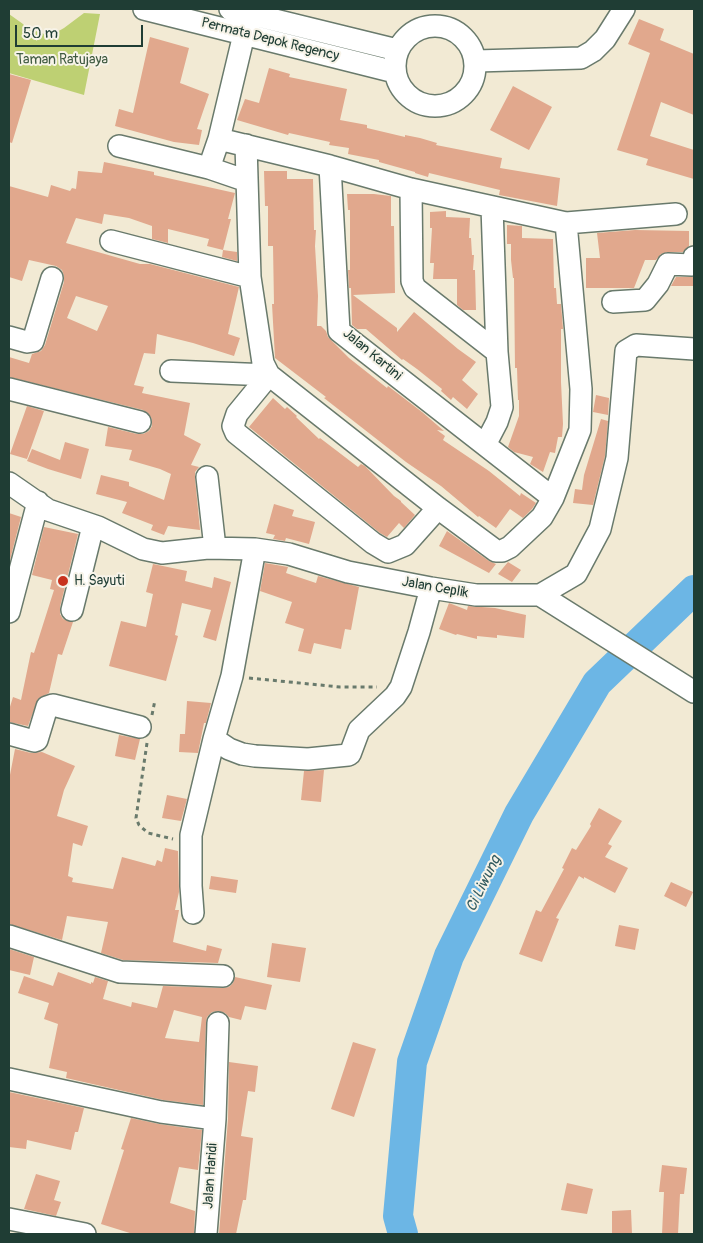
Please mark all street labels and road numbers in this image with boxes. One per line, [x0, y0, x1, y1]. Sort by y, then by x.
street label: Permata Depok Regency [199, 15, 341, 65]
street label: Jalan Kartini [339, 325, 405, 385]
street label: Jalan Ceplik [400, 574, 470, 602]
street label: Jalan Haridi [200, 1143, 222, 1209]

